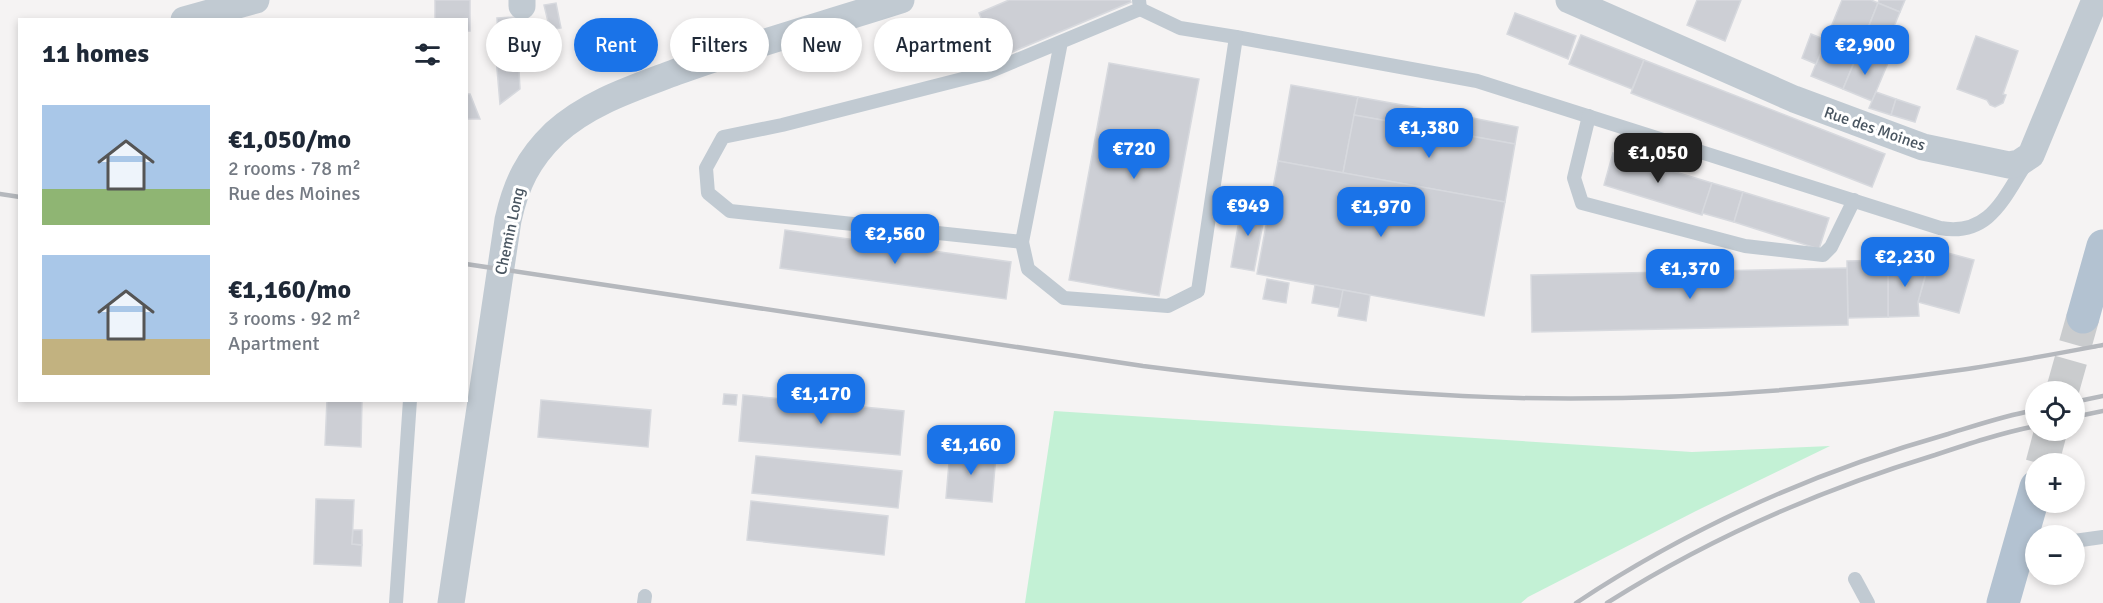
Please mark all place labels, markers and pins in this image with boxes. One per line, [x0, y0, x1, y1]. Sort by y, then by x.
pin: €2,900 [1816, 25, 1914, 76]
pin: €1,380 [1380, 108, 1478, 159]
pin: €720 [1098, 129, 1170, 180]
pin: €1,050 [1609, 133, 1707, 184]
pin: €949 [1212, 186, 1284, 237]
pin: €1,970 [1332, 187, 1430, 238]
pin: €2,560 [846, 214, 944, 265]
pin: €2,230 [1856, 237, 1954, 288]
pin: €1,370 [1641, 249, 1739, 300]
pin: €1,170 [772, 374, 870, 425]
pin: €1,160 [922, 425, 1020, 476]

